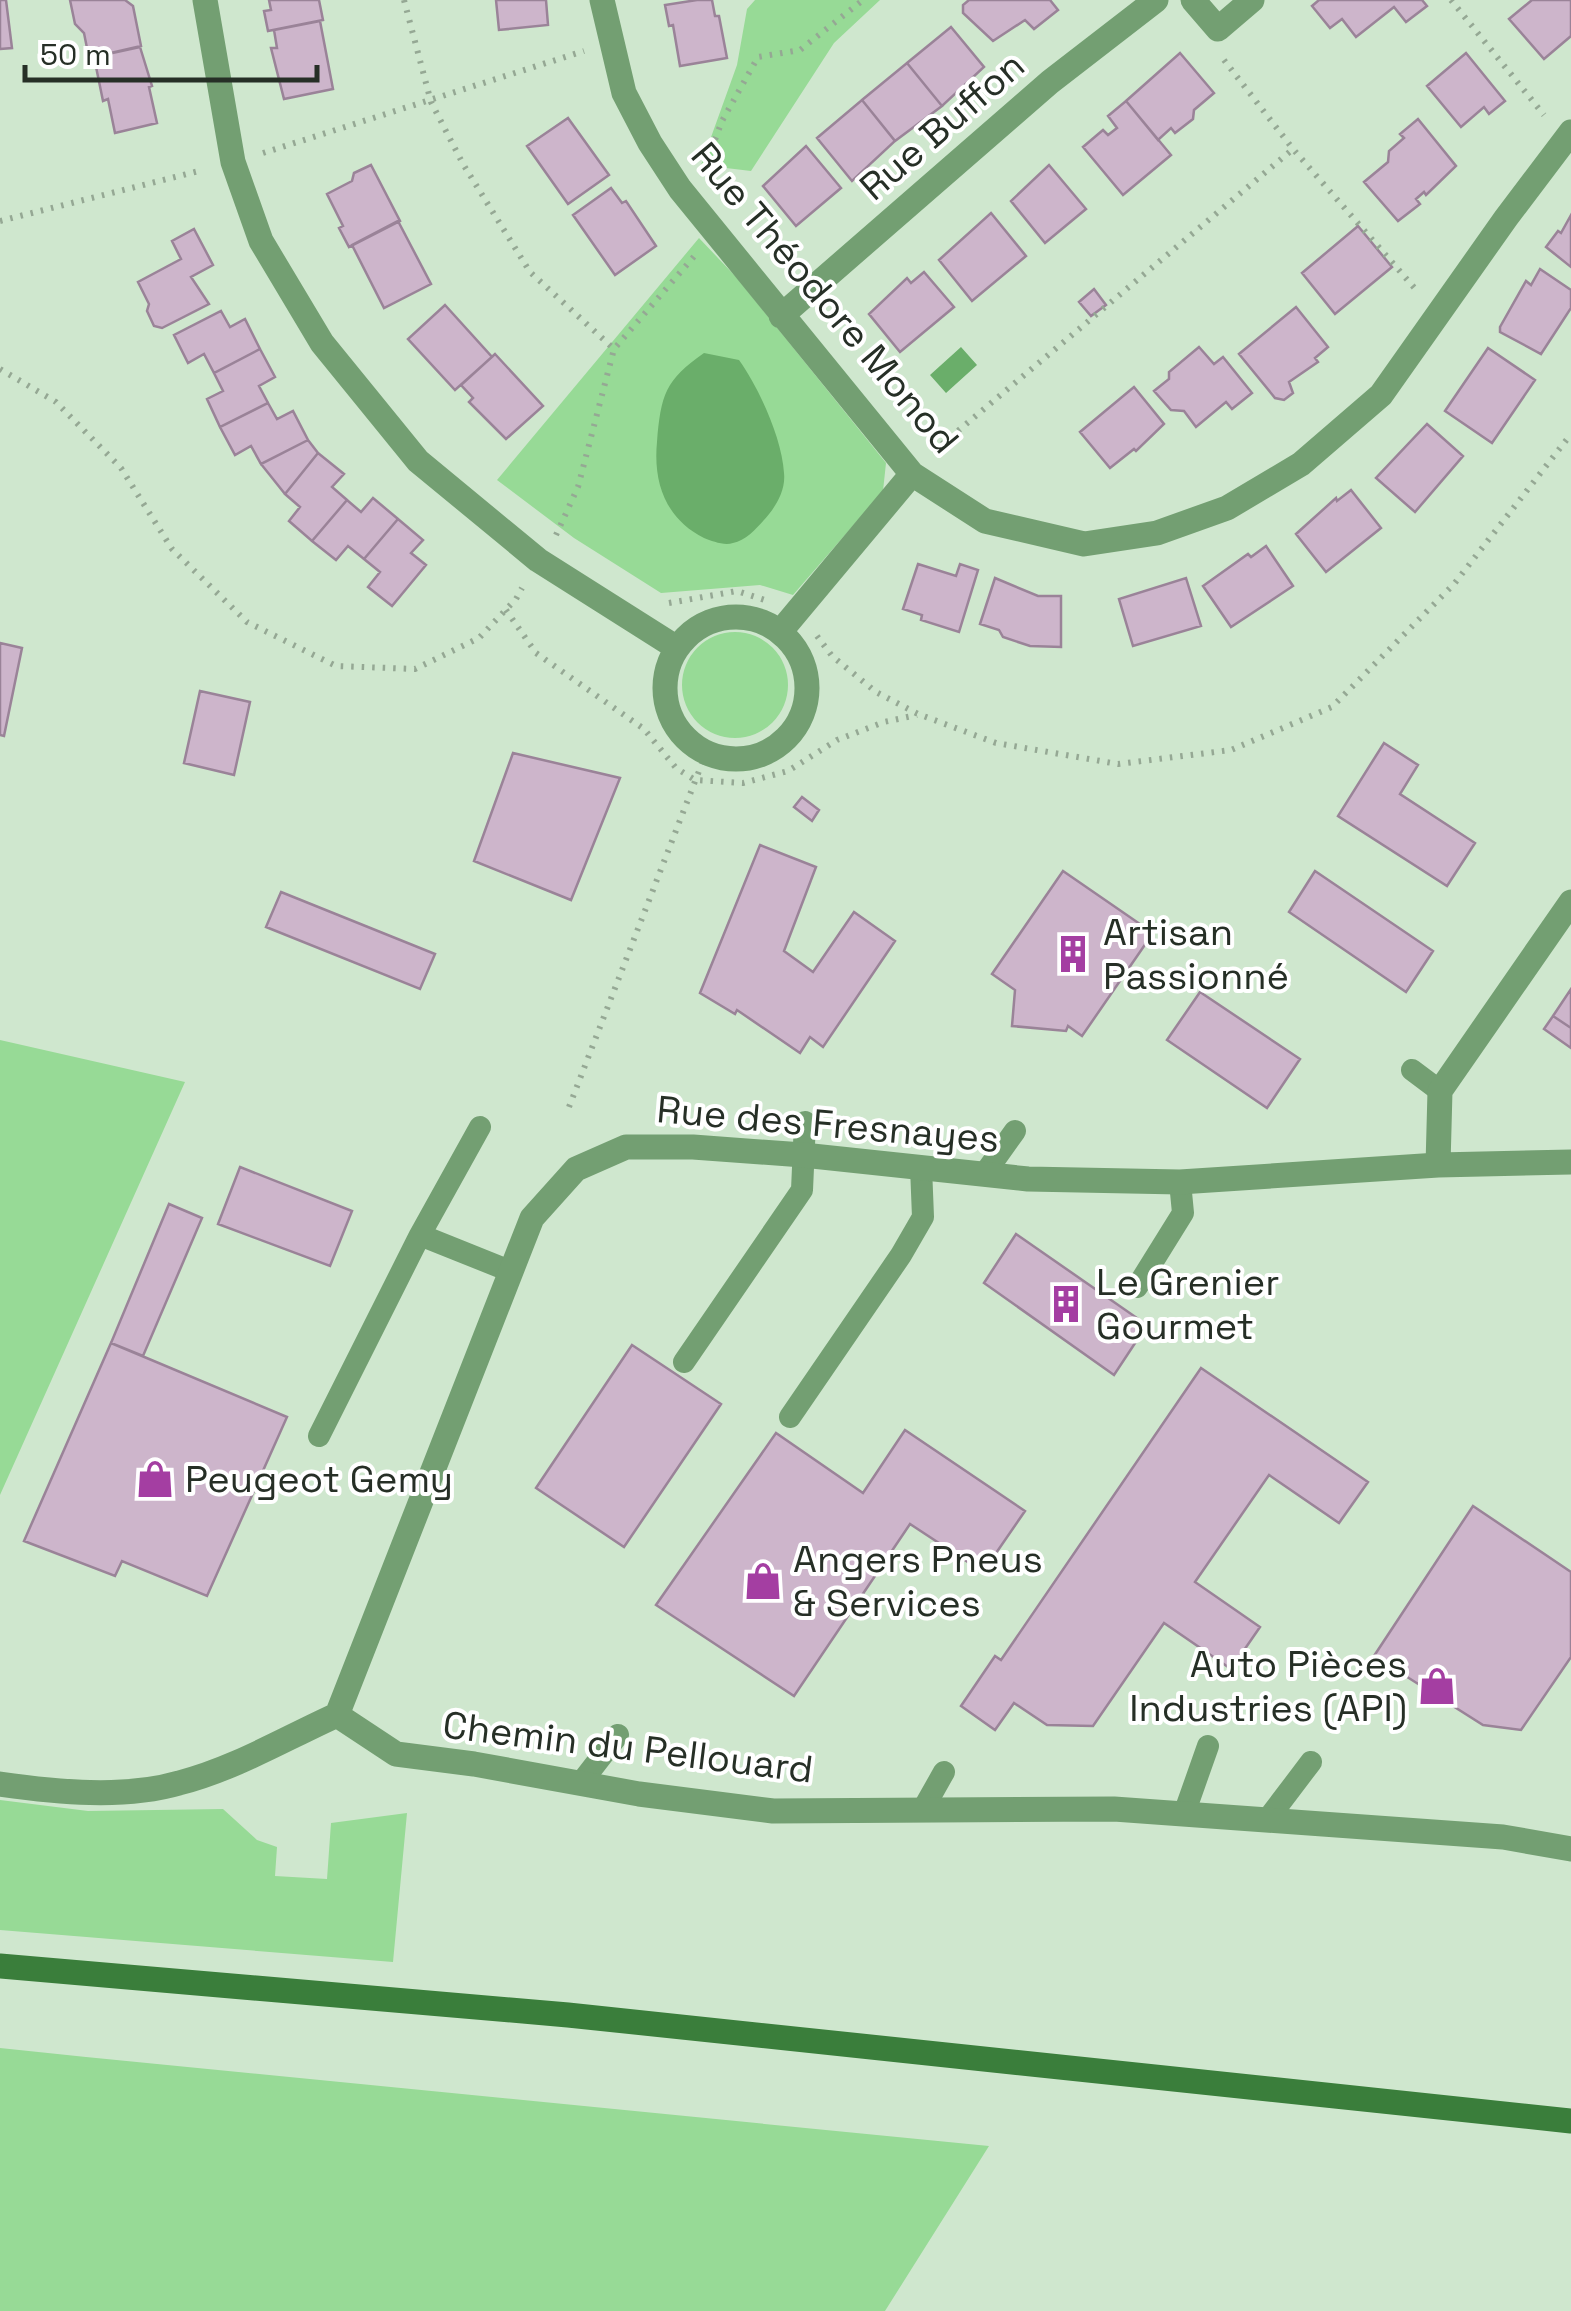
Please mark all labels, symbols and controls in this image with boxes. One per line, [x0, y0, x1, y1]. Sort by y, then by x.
scale bar [25, 20, 318, 82]
text: 50 m [40, 35, 111, 74]
street label: Rue Buffon [850, 41, 1034, 211]
street label: Rue Théodore Monod [681, 133, 969, 463]
place label: Artisan Passionné [1103, 908, 1289, 1000]
building icon: Artisan Passionné [1052, 933, 1094, 975]
street label: Rue des Fresnayes [655, 1085, 1001, 1163]
place label: Le Grenier Gourmet [1096, 1258, 1280, 1350]
building icon: Le Grenier Gourmet [1045, 1283, 1087, 1325]
place label: Peugeot Gemy [185, 1455, 453, 1503]
shop icon: Peugeot Gemy [134, 1458, 176, 1500]
place label: Angers Pneus & Services [793, 1535, 1043, 1627]
shop icon: Angers Pneus & Services [742, 1560, 784, 1602]
place label: Auto Pièces Industries (API) [1129, 1640, 1407, 1732]
shop icon: Auto Pièces Industries (API) [1416, 1665, 1458, 1707]
street label: Chemin du Pellouard [440, 1700, 816, 1794]

